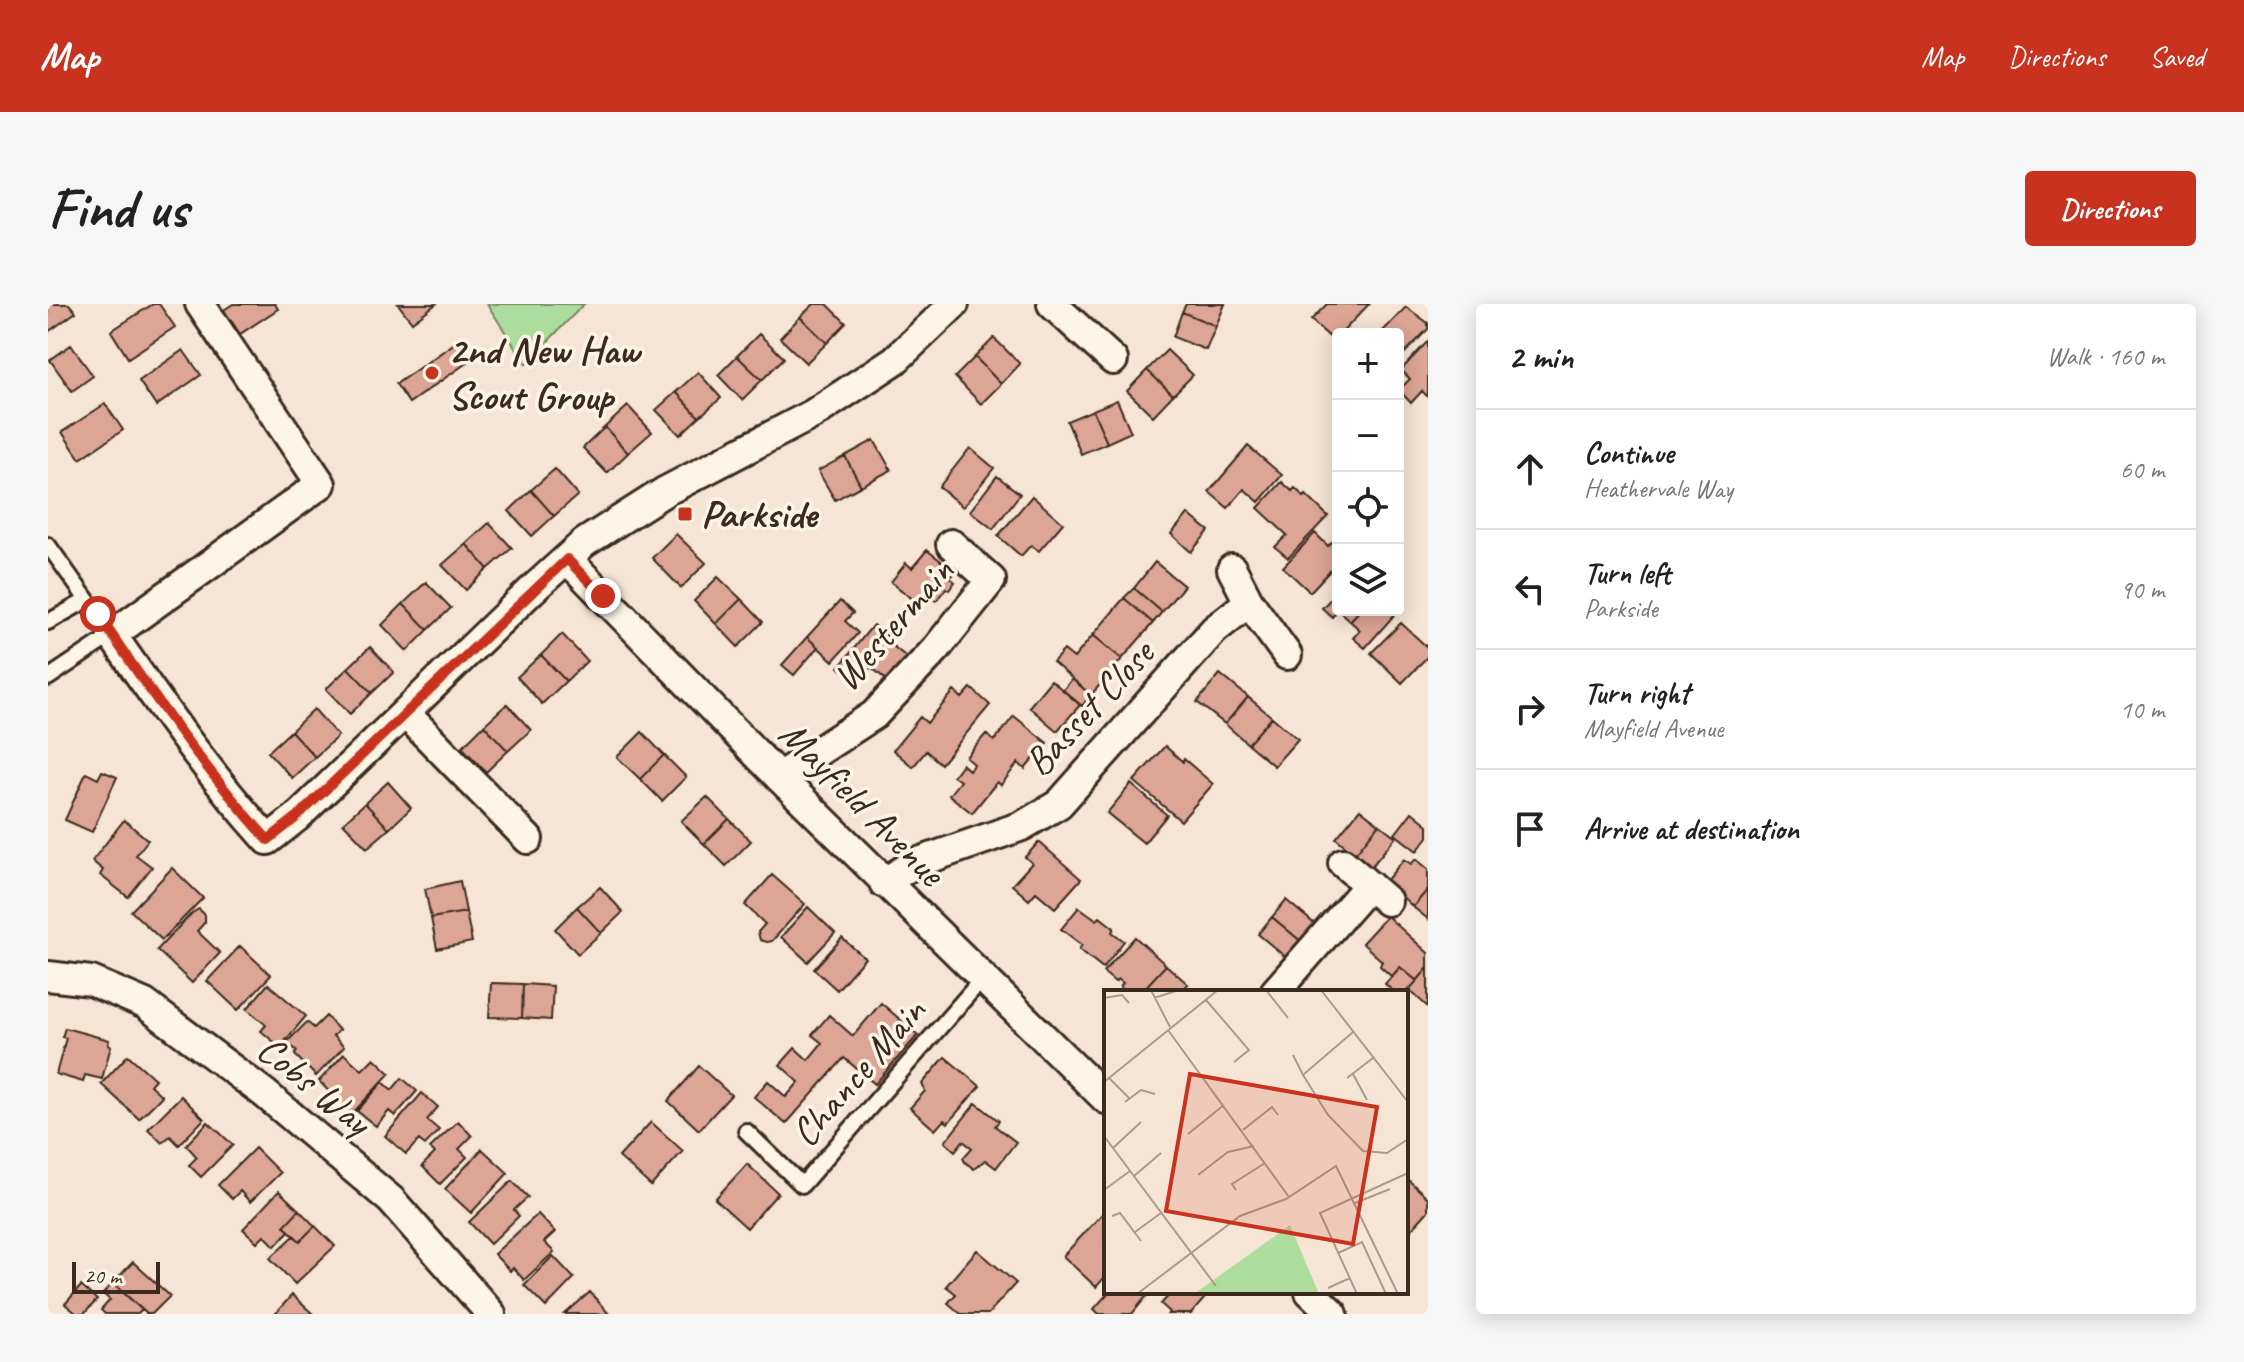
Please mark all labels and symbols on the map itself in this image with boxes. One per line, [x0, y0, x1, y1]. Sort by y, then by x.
place label: 2nd New Haw Scout Group [448, 325, 642, 421]
marker: 2nd New Haw Scout Group [423, 364, 441, 382]
place label: Parkside [701, 489, 819, 539]
marker: Parkside [676, 505, 694, 523]
street label: Westermain [821, 546, 965, 701]
route end [585, 578, 621, 614]
route start [80, 596, 116, 632]
street label: Basset Close [1013, 627, 1167, 787]
street label: Mayfield Avenue [768, 709, 958, 899]
street label: Chance Main [780, 986, 937, 1157]
inset map [1104, 990, 1408, 1294]
street label: Cobs Way [247, 1024, 384, 1148]
scale bar [72, 1258, 160, 1294]

